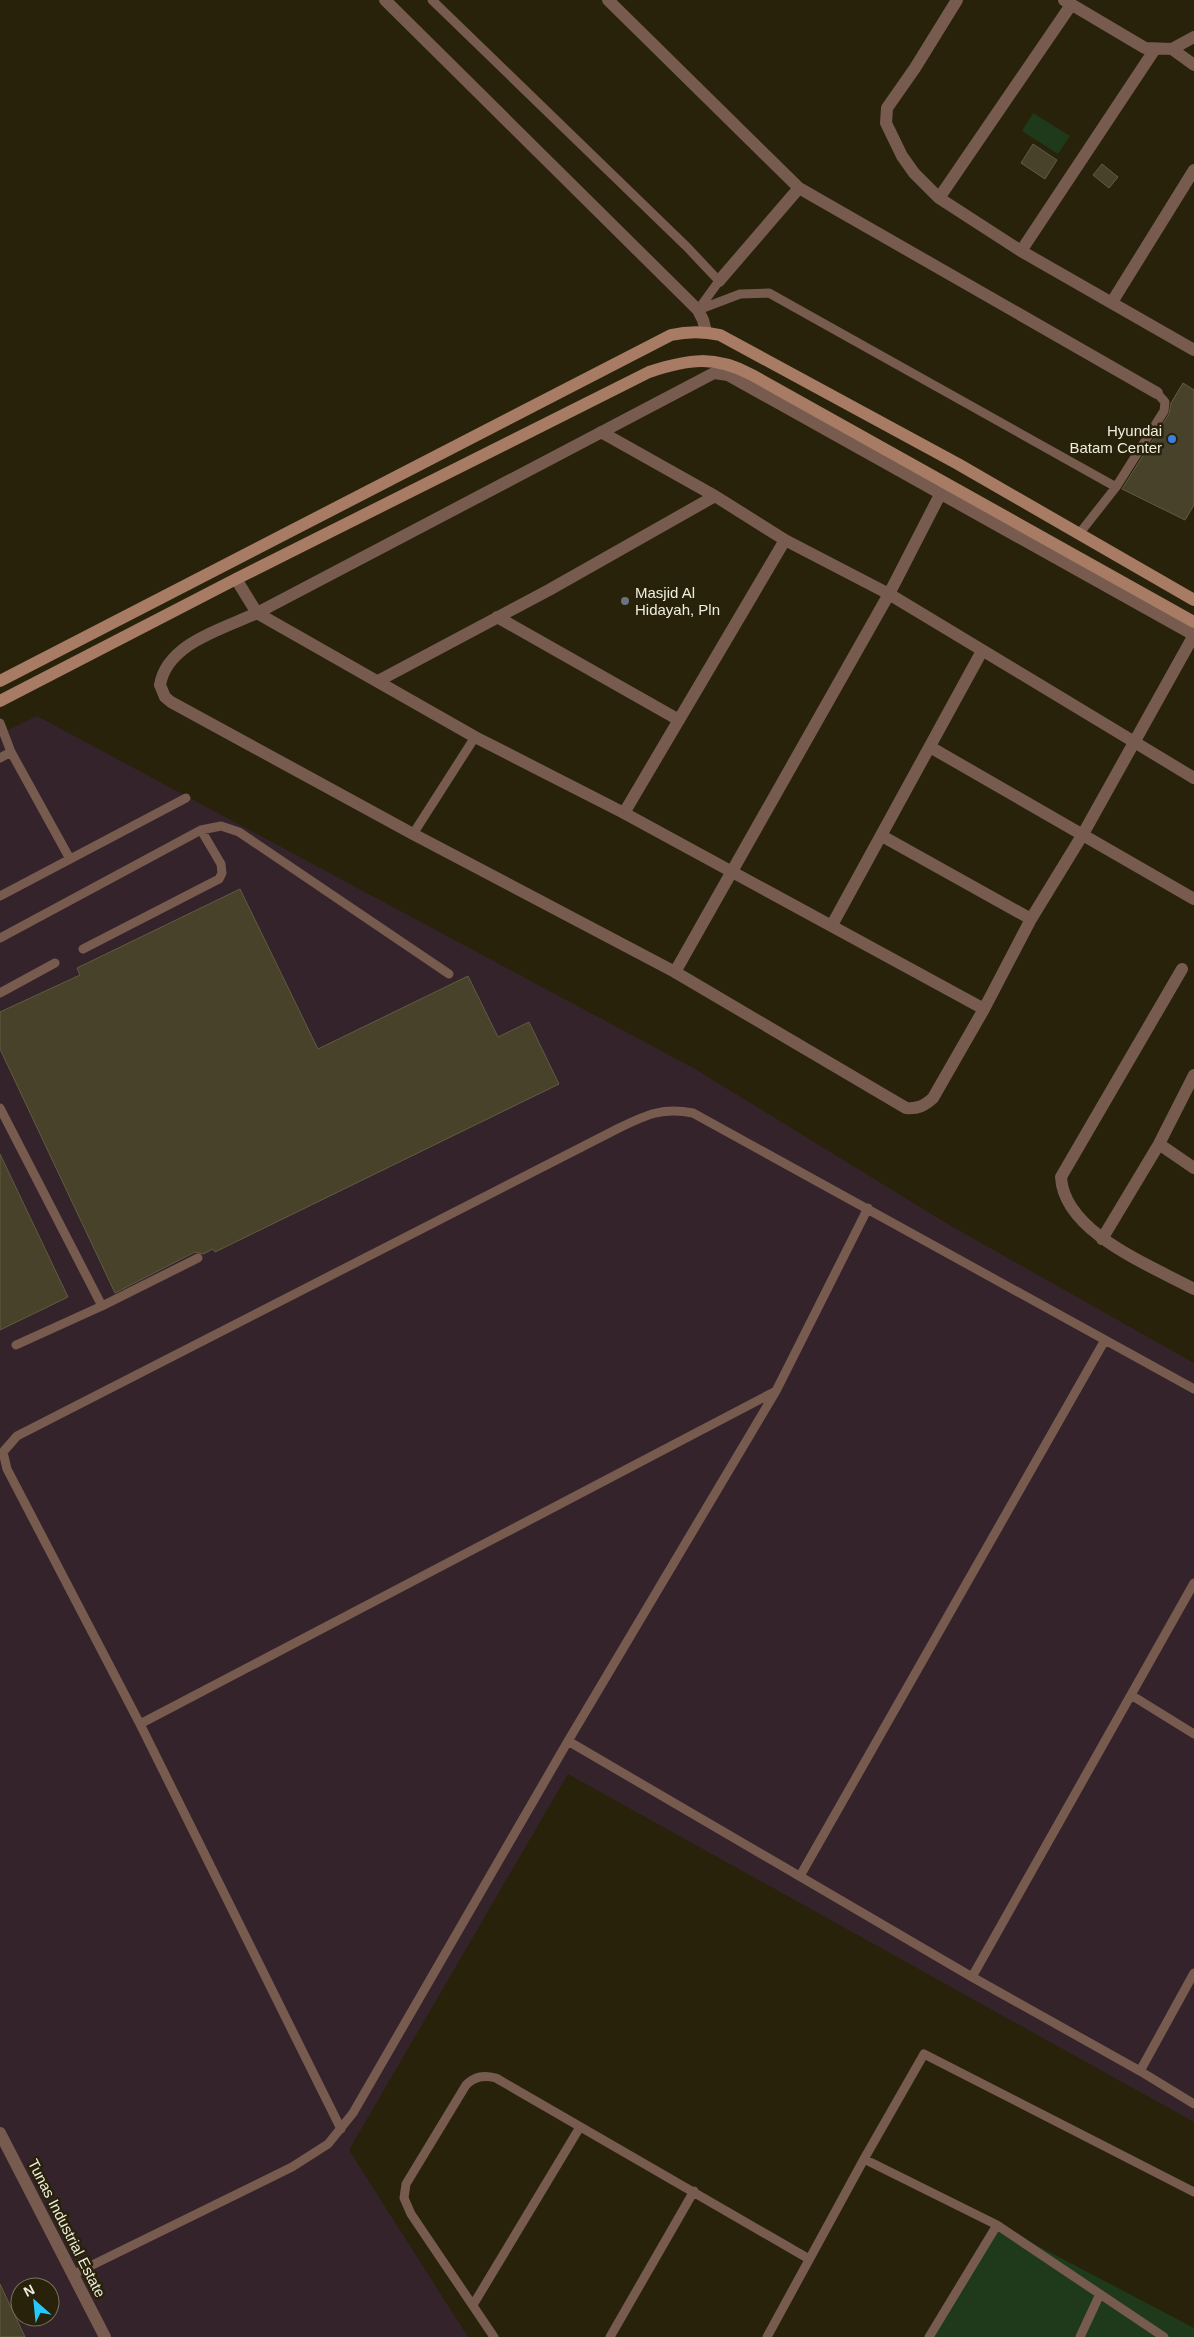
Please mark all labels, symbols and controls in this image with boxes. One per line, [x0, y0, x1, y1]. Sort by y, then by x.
place label: Hyundai Batam Center [1069, 422, 1162, 456]
marker: Hyundai Batam Center [1166, 433, 1178, 445]
place label: Masjid Al Hidayah, Pln [635, 584, 720, 618]
marker: Masjid Al Hidayah, Pln [619, 595, 631, 607]
street label: Tunas Industrial Estate [25, 2156, 109, 2300]
north arrow [10, 2277, 60, 2327]
text: N [21, 2281, 37, 2300]

